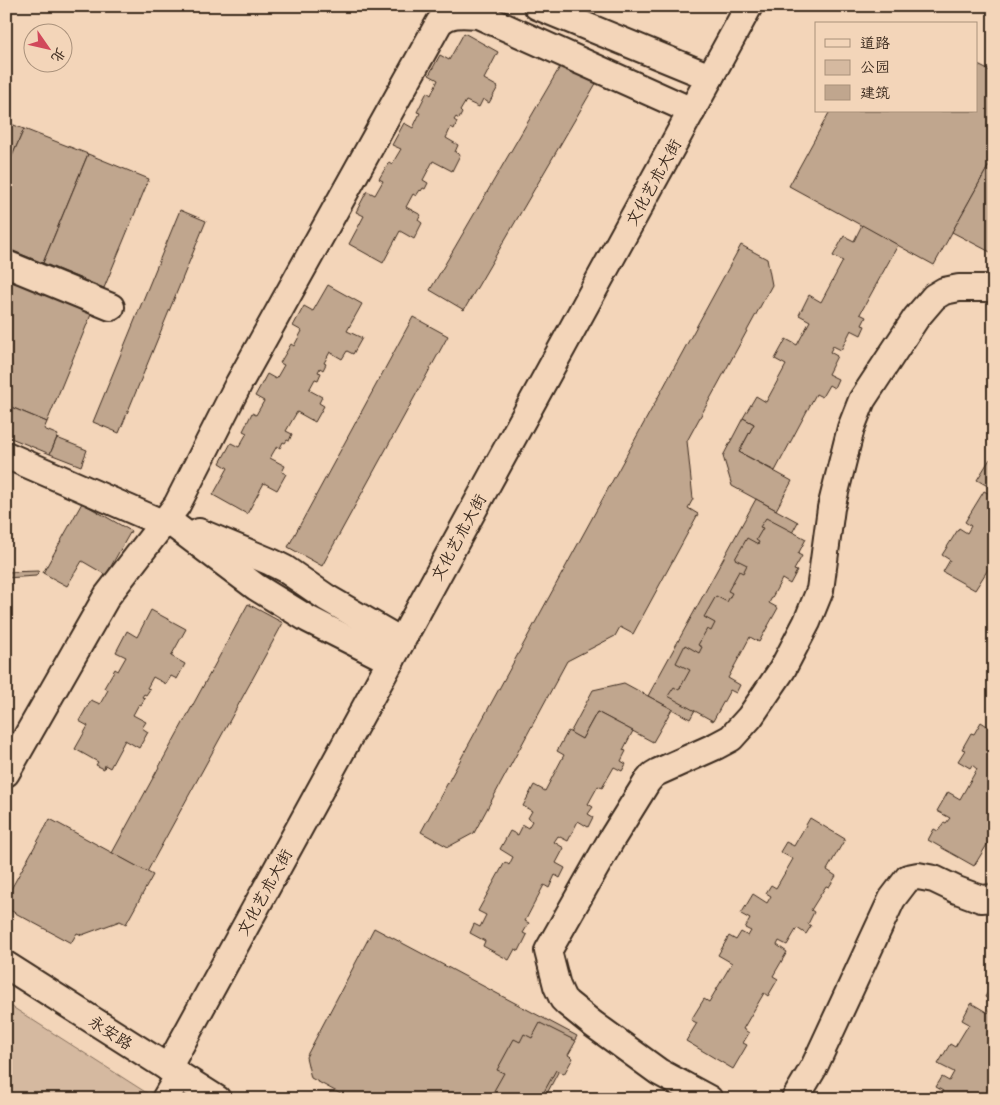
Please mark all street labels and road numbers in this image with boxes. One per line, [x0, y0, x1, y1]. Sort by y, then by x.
street label: 文化艺术大街 [620, 135, 685, 229]
street label: 文化艺术大街 [425, 490, 490, 584]
street label: 文化艺术大街 [231, 845, 296, 939]
street label: 永安路 [85, 1010, 137, 1053]

